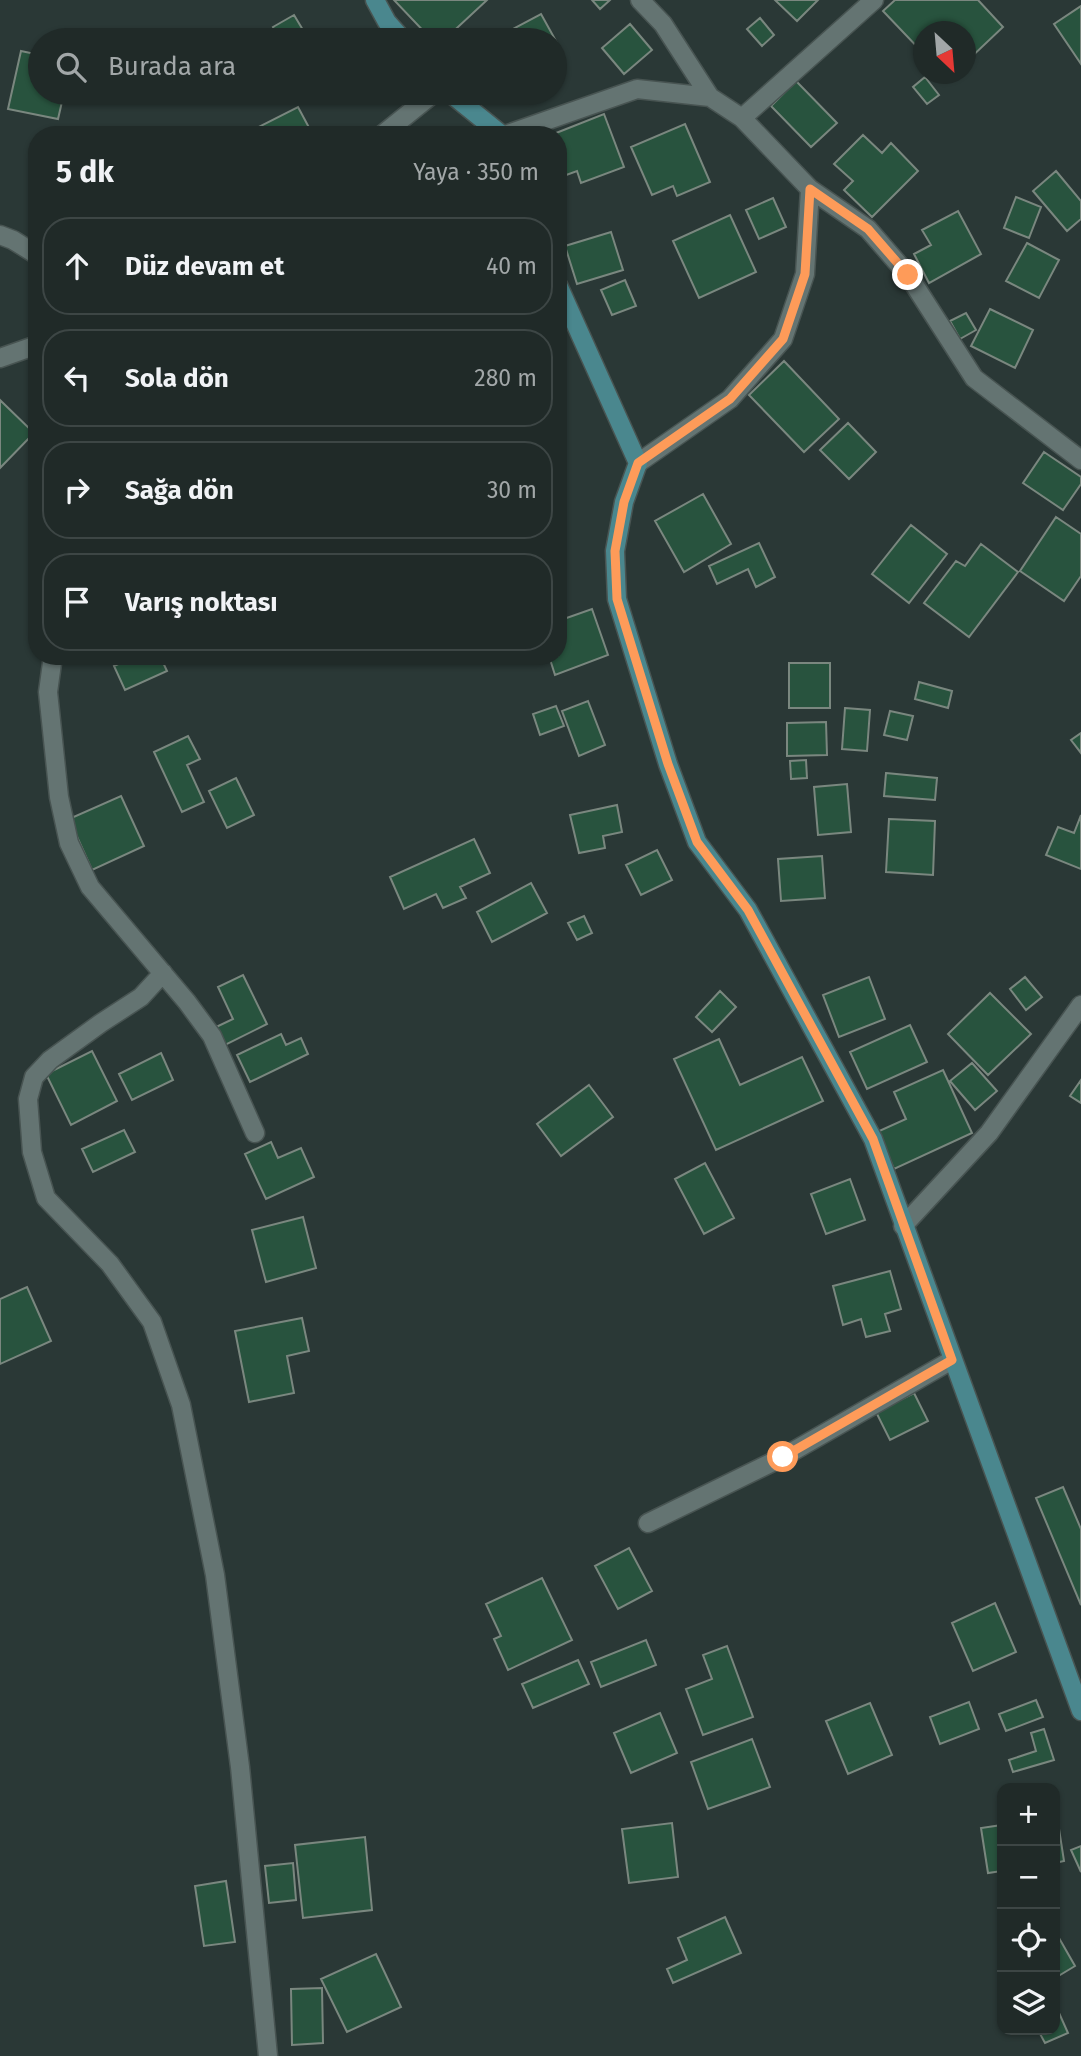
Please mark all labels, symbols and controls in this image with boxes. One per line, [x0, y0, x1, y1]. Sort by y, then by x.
north arrow [913, 21, 976, 84]
search box [28, 28, 567, 105]
icon: search [52, 48, 90, 86]
text: Burada ara [108, 51, 236, 82]
text: 5 dk [56, 154, 114, 190]
text: Yaya · 350 m [413, 158, 539, 186]
icon: ahead [58, 247, 96, 285]
text: Düz devam et [125, 251, 284, 282]
text: 40 m [486, 252, 537, 280]
route end [892, 259, 923, 290]
icon: left [58, 359, 96, 397]
text: Sola dön [125, 363, 229, 394]
text: 280 m [474, 364, 537, 392]
icon: right [58, 471, 96, 509]
text: Sağa dön [125, 475, 234, 506]
text: 30 m [487, 476, 537, 504]
icon: arrive [58, 583, 96, 621]
text: Varış noktası [125, 587, 278, 618]
route start [767, 1441, 798, 1472]
map controls [997, 1783, 1060, 2035]
button: + [997, 1783, 1060, 1846]
button: − [997, 1846, 1060, 1909]
button: locate [997, 1909, 1060, 1972]
button: layers [997, 1972, 1060, 2035]

